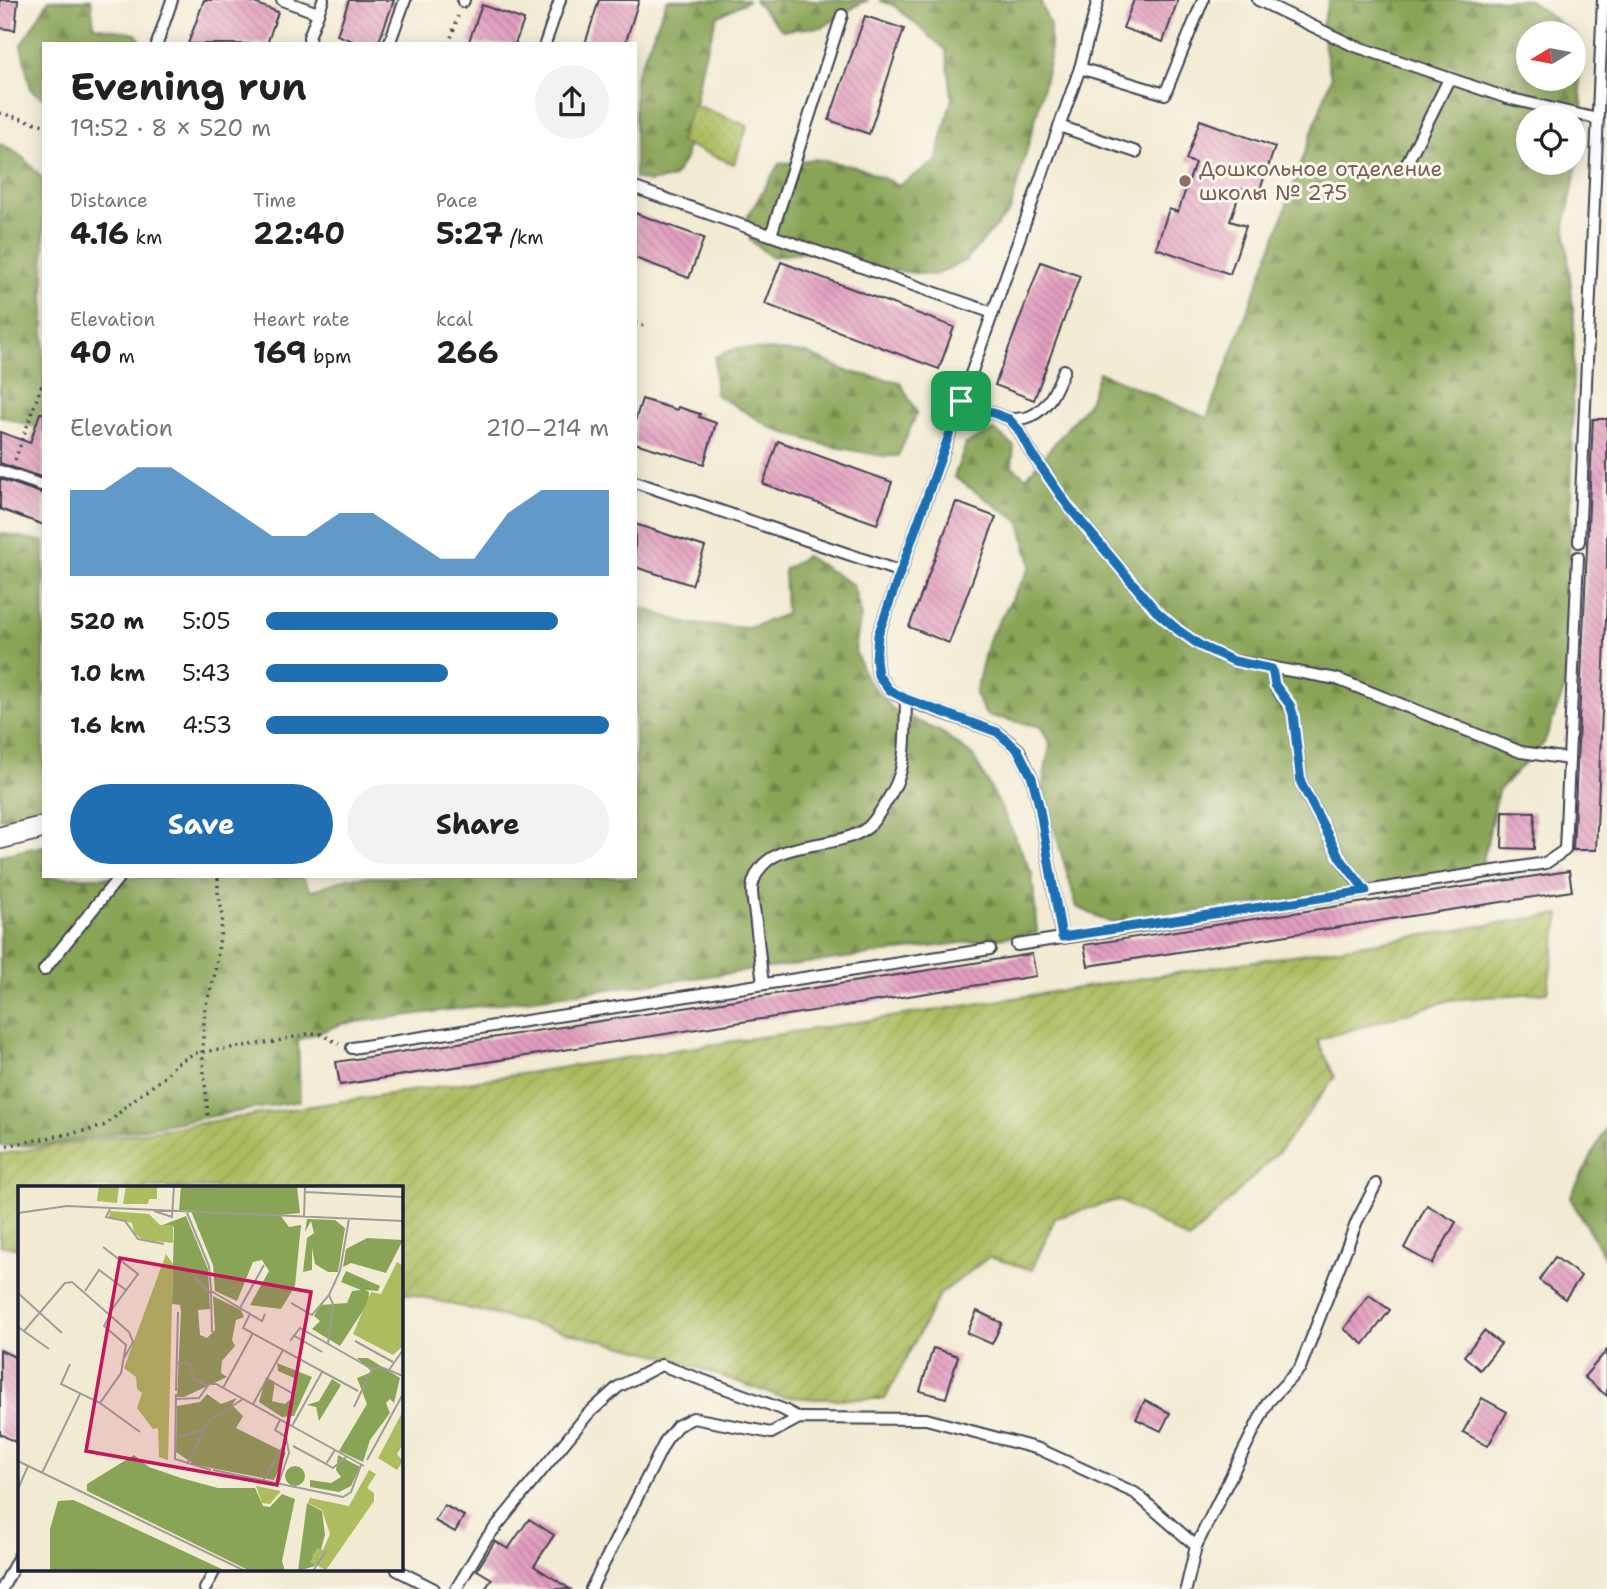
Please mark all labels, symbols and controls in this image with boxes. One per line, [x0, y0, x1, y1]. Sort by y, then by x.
north arrow [1516, 21, 1586, 91]
map controls [1516, 21, 1586, 175]
text: Evening run [70, 61, 307, 112]
button: share [535, 65, 609, 139]
button: locate [1516, 105, 1586, 175]
text: 19:52 · 8 × 520 m [70, 113, 271, 143]
place label: Дошкольное отделение школы № 275 [1199, 155, 1442, 207]
marker: Дошкольное отделение школы № 275 [1177, 173, 1193, 189]
text: Distance [70, 188, 148, 213]
text: Time [253, 188, 297, 213]
text: Pace [436, 188, 478, 213]
text: 4.16 [70, 213, 129, 254]
text: 22:40 [253, 213, 345, 254]
text: 5:27 [436, 213, 503, 254]
text: km [129, 225, 163, 250]
text: /km [503, 225, 544, 250]
text: Elevation [70, 307, 155, 332]
text: Heart rate [253, 307, 350, 332]
text: kcal [436, 307, 473, 332]
text: 40 [70, 332, 112, 373]
text: 169 [253, 332, 307, 373]
text: 266 [436, 332, 499, 373]
text: m [112, 344, 135, 369]
text: bpm [307, 344, 351, 369]
pin [931, 371, 991, 431]
icon: arrive [942, 382, 980, 420]
text: Elevation [70, 413, 173, 443]
text: 210–214 m [486, 413, 609, 443]
text: 520 m [70, 606, 144, 636]
text: 5:05 [182, 606, 231, 636]
text: 1.0 km [70, 658, 145, 688]
text: 5:43 [182, 658, 231, 688]
text: 1.6 km [70, 710, 145, 740]
text: 4:53 [182, 710, 232, 740]
button: Save [70, 784, 333, 864]
button: Share [347, 784, 609, 864]
inset map [18, 1186, 402, 1572]

